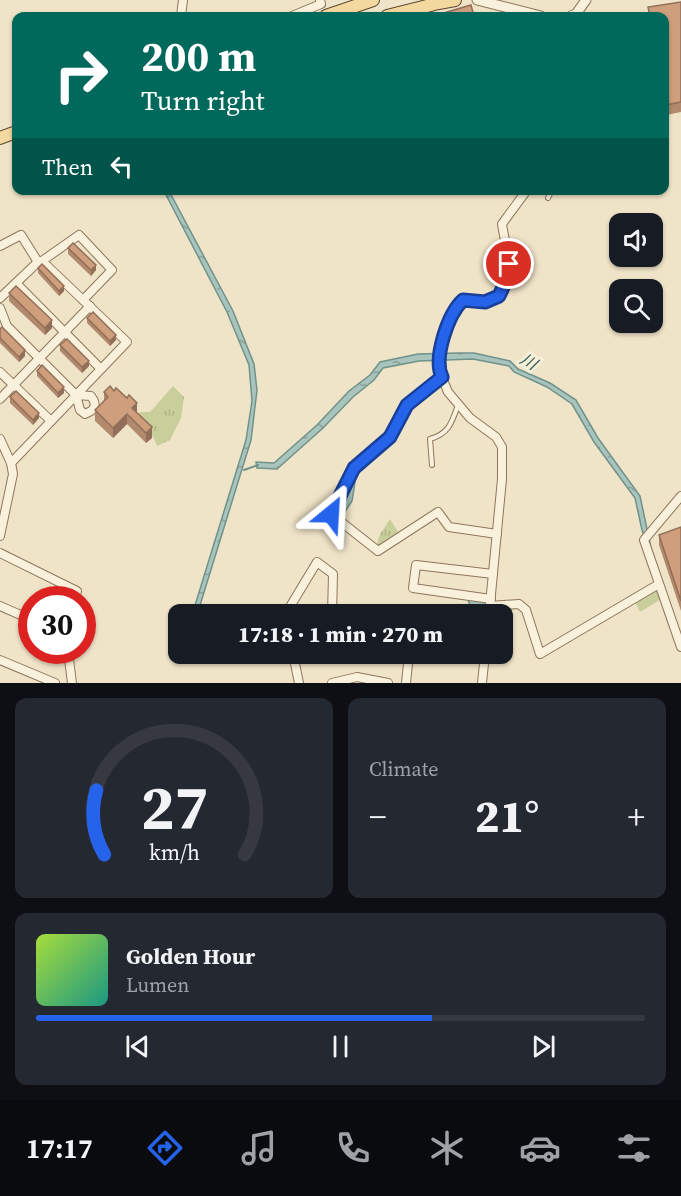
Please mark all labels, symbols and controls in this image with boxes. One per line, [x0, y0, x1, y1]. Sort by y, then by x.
text: 200 m [141, 27, 256, 85]
icon: right [42, 36, 120, 114]
text: Turn right [141, 82, 265, 119]
icon: left [105, 150, 138, 183]
text: Then [42, 152, 93, 182]
map controls [609, 213, 663, 333]
button: sound [609, 213, 663, 267]
pin [483, 238, 534, 289]
icon: arrive [492, 247, 525, 280]
button: search [609, 279, 663, 333]
water label: 川 [516, 347, 543, 376]
position arrow [299, 482, 363, 546]
speed limit sign: 30 [18, 586, 96, 664]
text: 17:18 · 1 min · 270 m [238, 619, 443, 649]
text: Climate [369, 755, 438, 783]
text: 27 [140, 764, 208, 850]
text: 21° [475, 785, 539, 847]
text: − [369, 794, 387, 839]
text: + [627, 794, 645, 839]
text: km/h [148, 838, 200, 867]
text: Golden Hour [126, 941, 255, 971]
text: Lumen [126, 971, 189, 999]
icon: previous [121, 1030, 154, 1063]
icon: pause [324, 1030, 357, 1063]
icon: next [527, 1030, 560, 1063]
icon: directions [144, 1127, 186, 1169]
icon: music [238, 1127, 280, 1169]
icon: phone [332, 1127, 374, 1169]
icon: climate [426, 1127, 468, 1169]
icon: car [519, 1127, 561, 1169]
icon: filters [613, 1127, 655, 1169]
text: 17:17 [26, 1130, 93, 1167]

